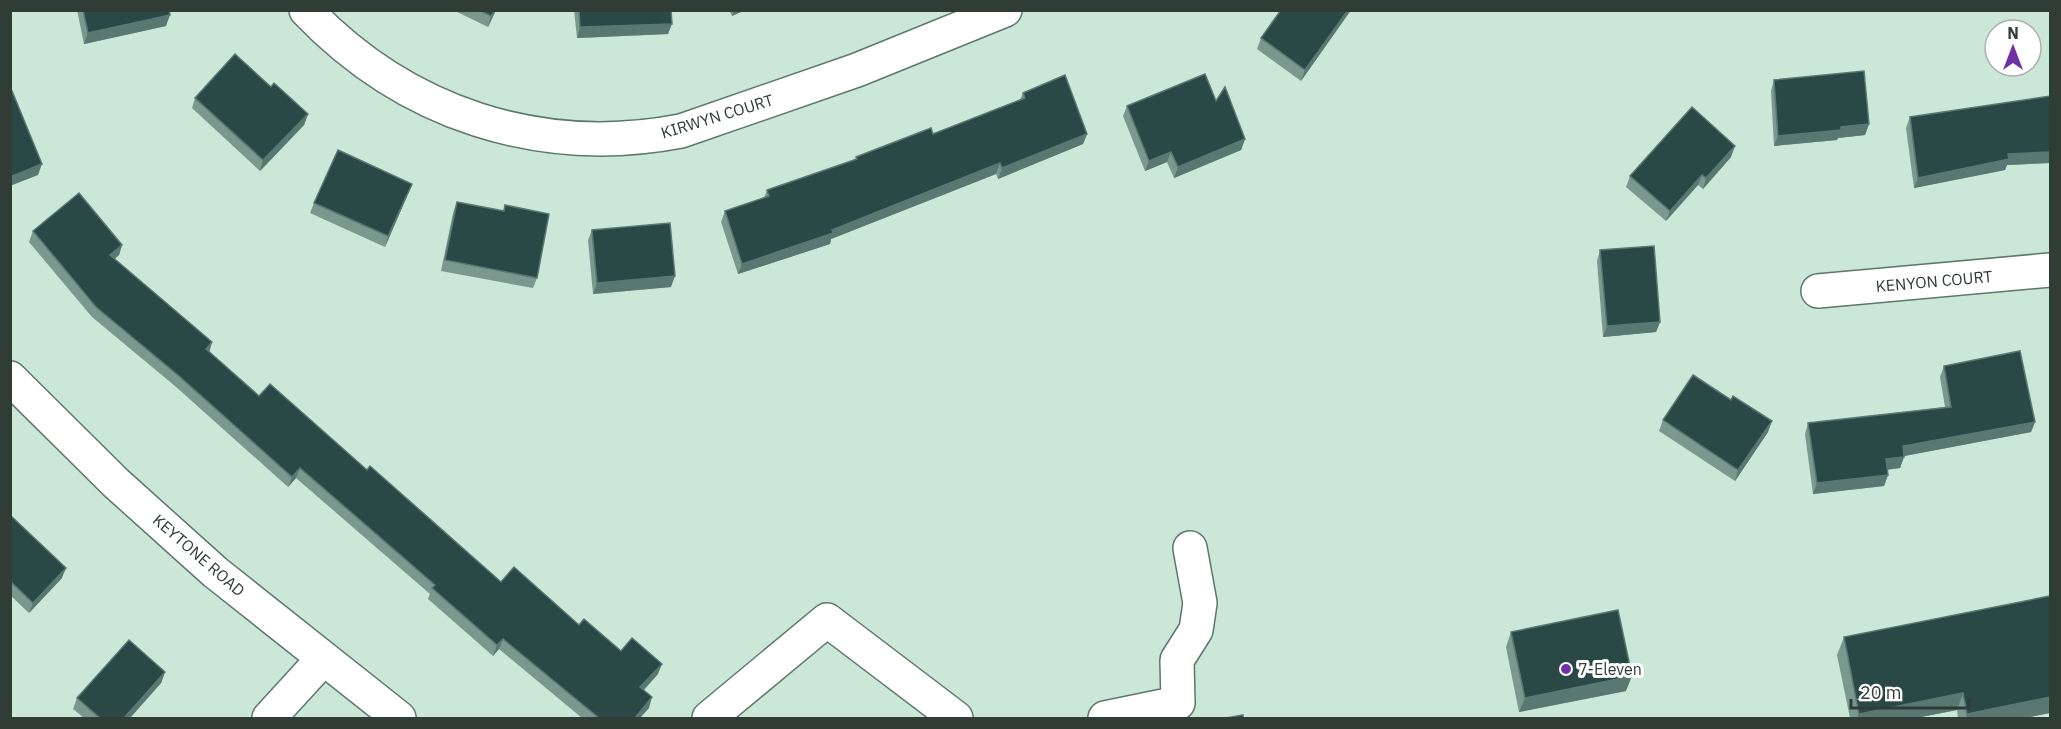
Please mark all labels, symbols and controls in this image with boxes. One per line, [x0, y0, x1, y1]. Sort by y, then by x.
north arrow [1983, 18, 2043, 78]
text: N [2007, 23, 2019, 43]
street label: KIRWYN COURT [658, 89, 776, 143]
street label: KENYON COURT [1875, 266, 1993, 296]
street label: KEYTONE ROAD [149, 510, 249, 600]
place label: 7-Eleven [1578, 659, 1642, 679]
marker: 7-Eleven [1559, 662, 1573, 676]
scale bar [1851, 672, 1970, 710]
text: 20 m [1860, 681, 1902, 704]

